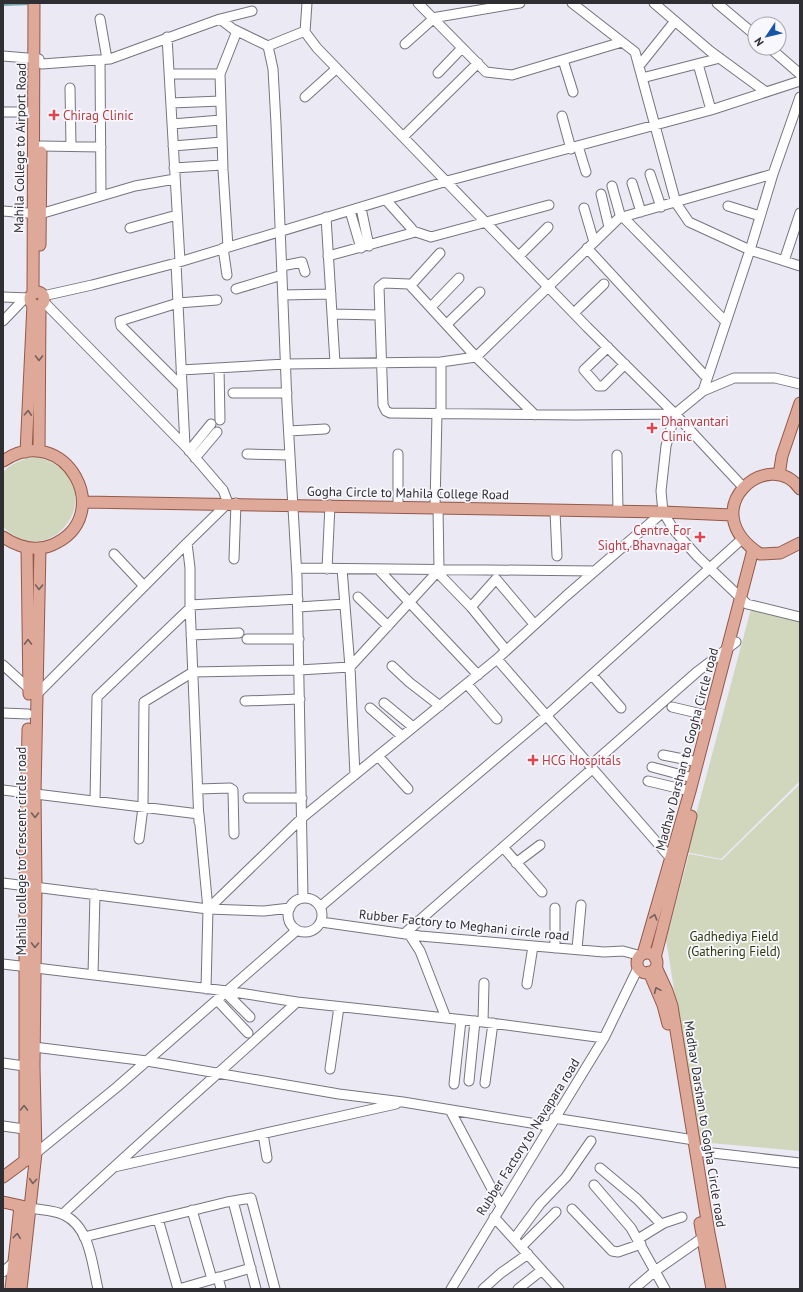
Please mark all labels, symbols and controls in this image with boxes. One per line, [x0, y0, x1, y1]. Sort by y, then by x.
north arrow [747, 16, 787, 56]
text: N [751, 35, 767, 49]
street label: Mahila College to Airport Road [10, 63, 30, 233]
place label: Chirag Clinic [63, 107, 134, 124]
marker: Chirag Clinic [48, 109, 60, 121]
one-way arrow [35, 355, 43, 361]
one-way arrow [23, 410, 32, 416]
place label: Dhanvantari Clinic [661, 413, 729, 445]
marker: Dhanvantari Clinic [646, 422, 658, 434]
street label: Gogha Circle to Mahila College Road [307, 483, 509, 503]
place label: Centre For Sight, Bhavnagar [598, 522, 692, 554]
marker: Centre For Sight, Bhavnagar [694, 531, 706, 543]
one-way arrow [35, 584, 43, 590]
one-way arrow [24, 639, 32, 645]
street label: Madhav Darshan to Gogha Circle road [652, 646, 722, 852]
street label: Mahila college to Crescent circle road [13, 747, 30, 955]
place label: HCG Hospitals [542, 752, 621, 769]
marker: HCG Hospitals [527, 754, 539, 766]
one-way arrow [31, 812, 39, 818]
street label: Rubber Factory to Meghani circle road [358, 906, 570, 944]
one-way arrow [649, 913, 658, 920]
park label: Gadhediya Field (Gathering Field) [688, 928, 780, 960]
one-way arrow [31, 942, 39, 948]
one-way arrow [653, 986, 661, 993]
street label: Madhav Darshan to Gogha Circle road [680, 1019, 730, 1229]
street label: Rubber Factory to Navapara road [473, 1055, 583, 1219]
one-way arrow [20, 1105, 28, 1111]
one-way arrow [29, 1178, 38, 1184]
one-way arrow [12, 1233, 21, 1239]

